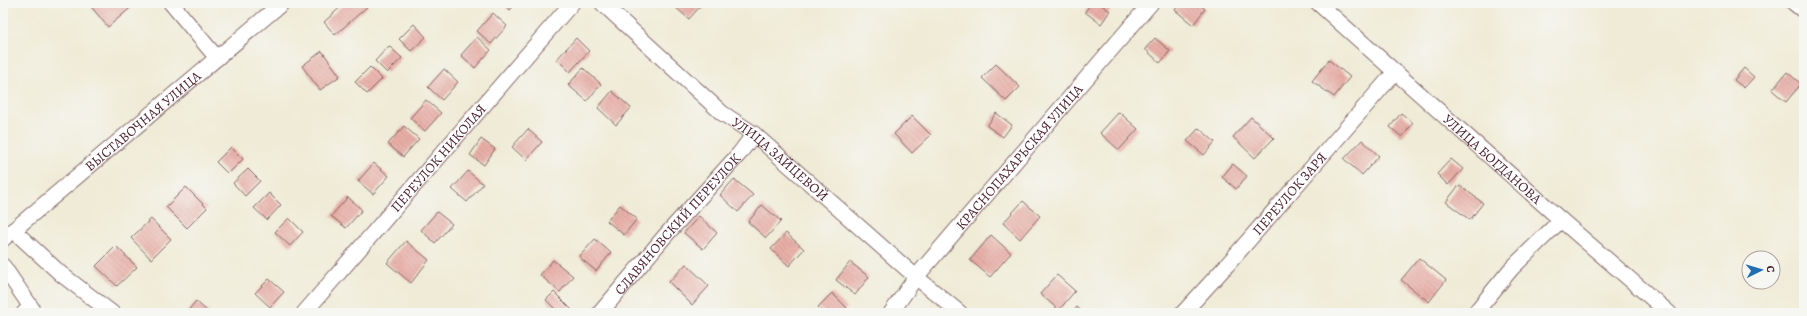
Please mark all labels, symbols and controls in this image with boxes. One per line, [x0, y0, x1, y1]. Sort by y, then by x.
street label: ВЫСТАВОЧНАЯ УЛИЦА [81, 66, 205, 175]
street label: КРАСНОПАХАРЬСКАЯ УЛИЦА [951, 79, 1087, 234]
street label: ПЕРЕУЛОК НИКОЛАЯ [386, 100, 490, 216]
street label: УЛИЦА БОГДАНОВА [1439, 110, 1547, 209]
street label: УЛИЦА ЗАЙЦЕВОЙ [728, 113, 833, 205]
street label: ПЕРЕУЛОК ЗАРЯ [1248, 148, 1331, 239]
street label: СЛАВЯНОВСКИЙ ПЕРЕУЛОК [610, 149, 745, 299]
north arrow [1741, 250, 1781, 290]
text: С [1763, 265, 1778, 273]

